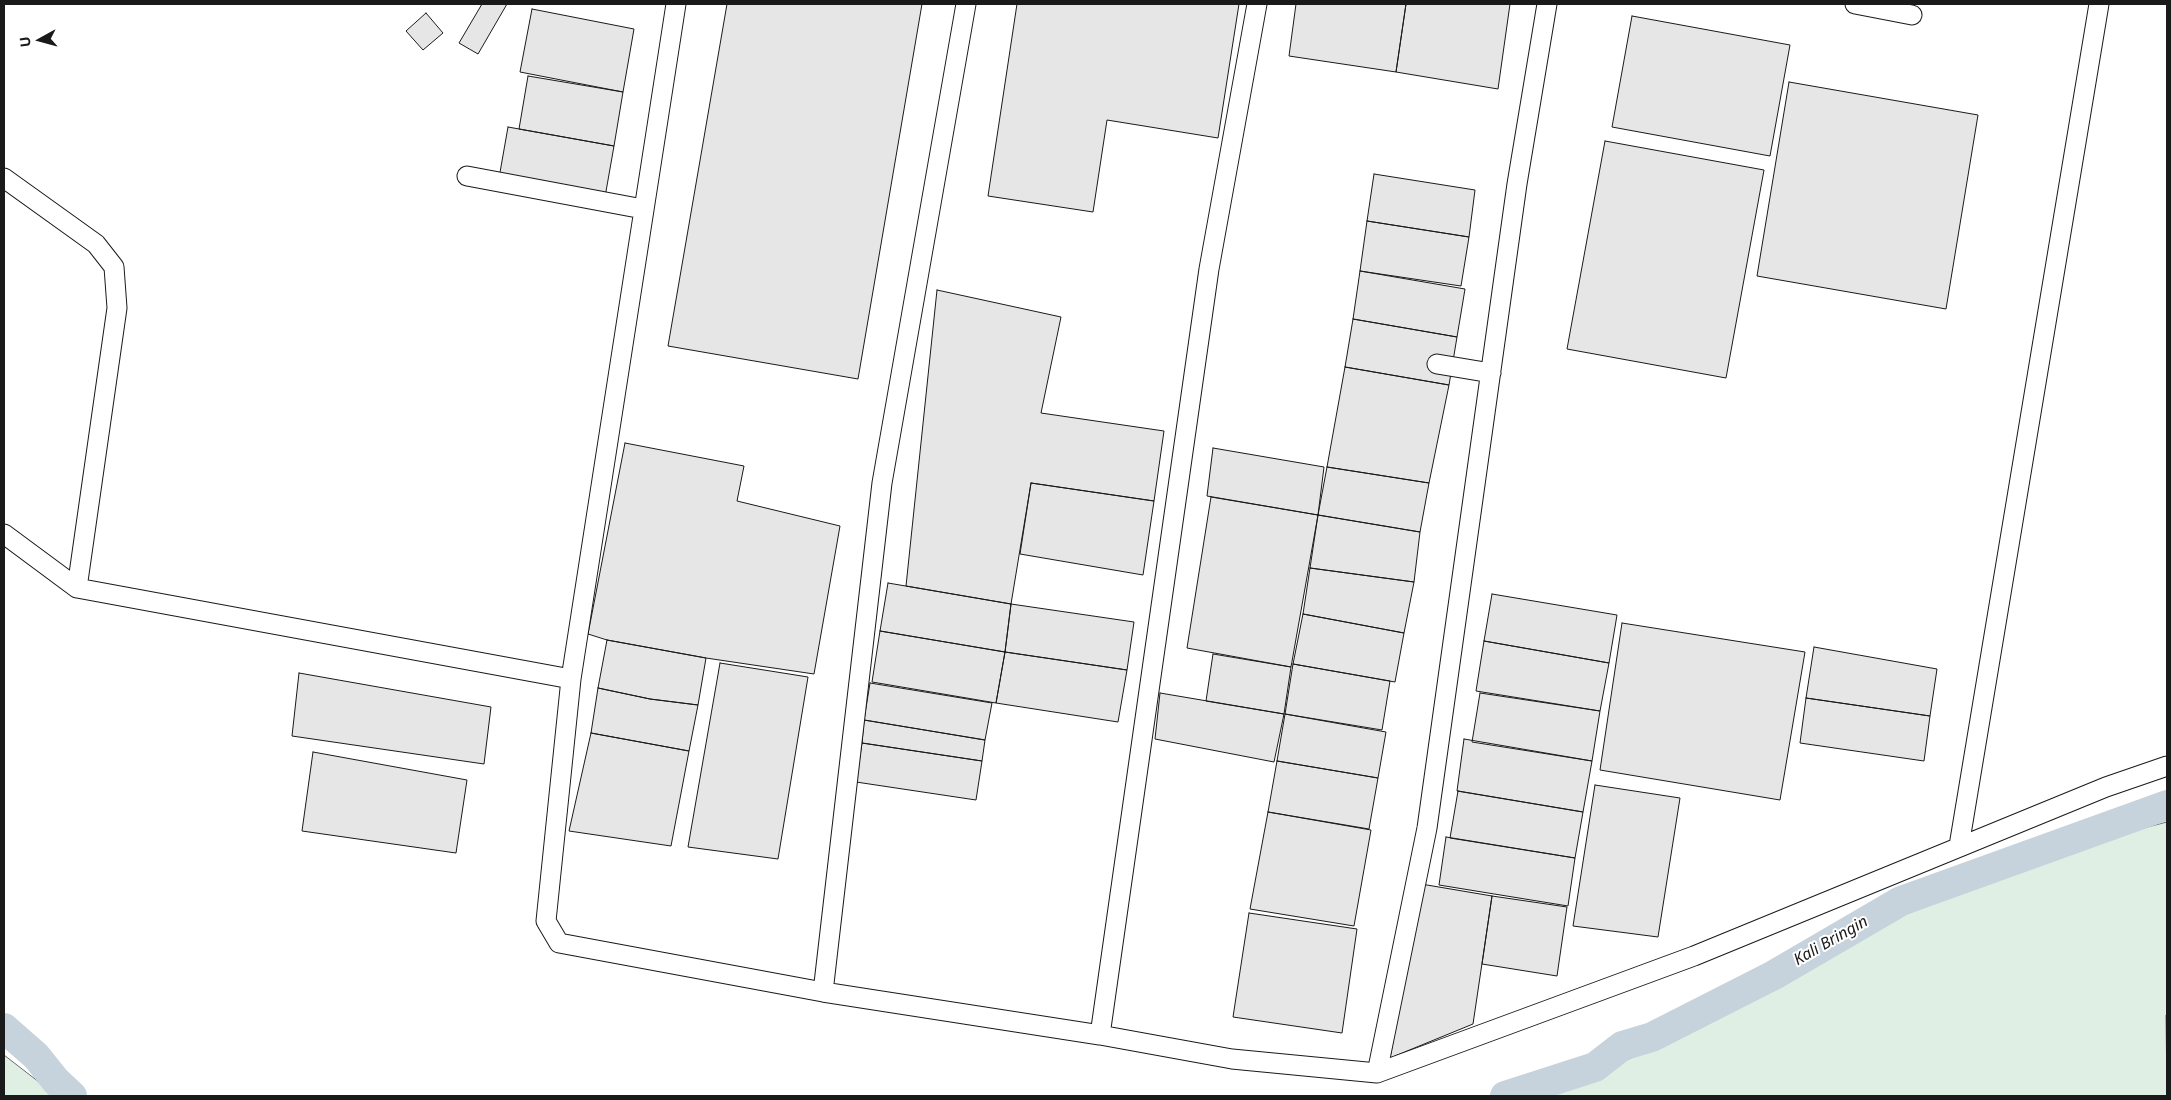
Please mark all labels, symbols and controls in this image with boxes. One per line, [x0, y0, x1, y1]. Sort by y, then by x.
north arrow [15, 15, 65, 65]
text: U [15, 35, 35, 48]
water label: Kali Bringin [1790, 912, 1872, 970]

